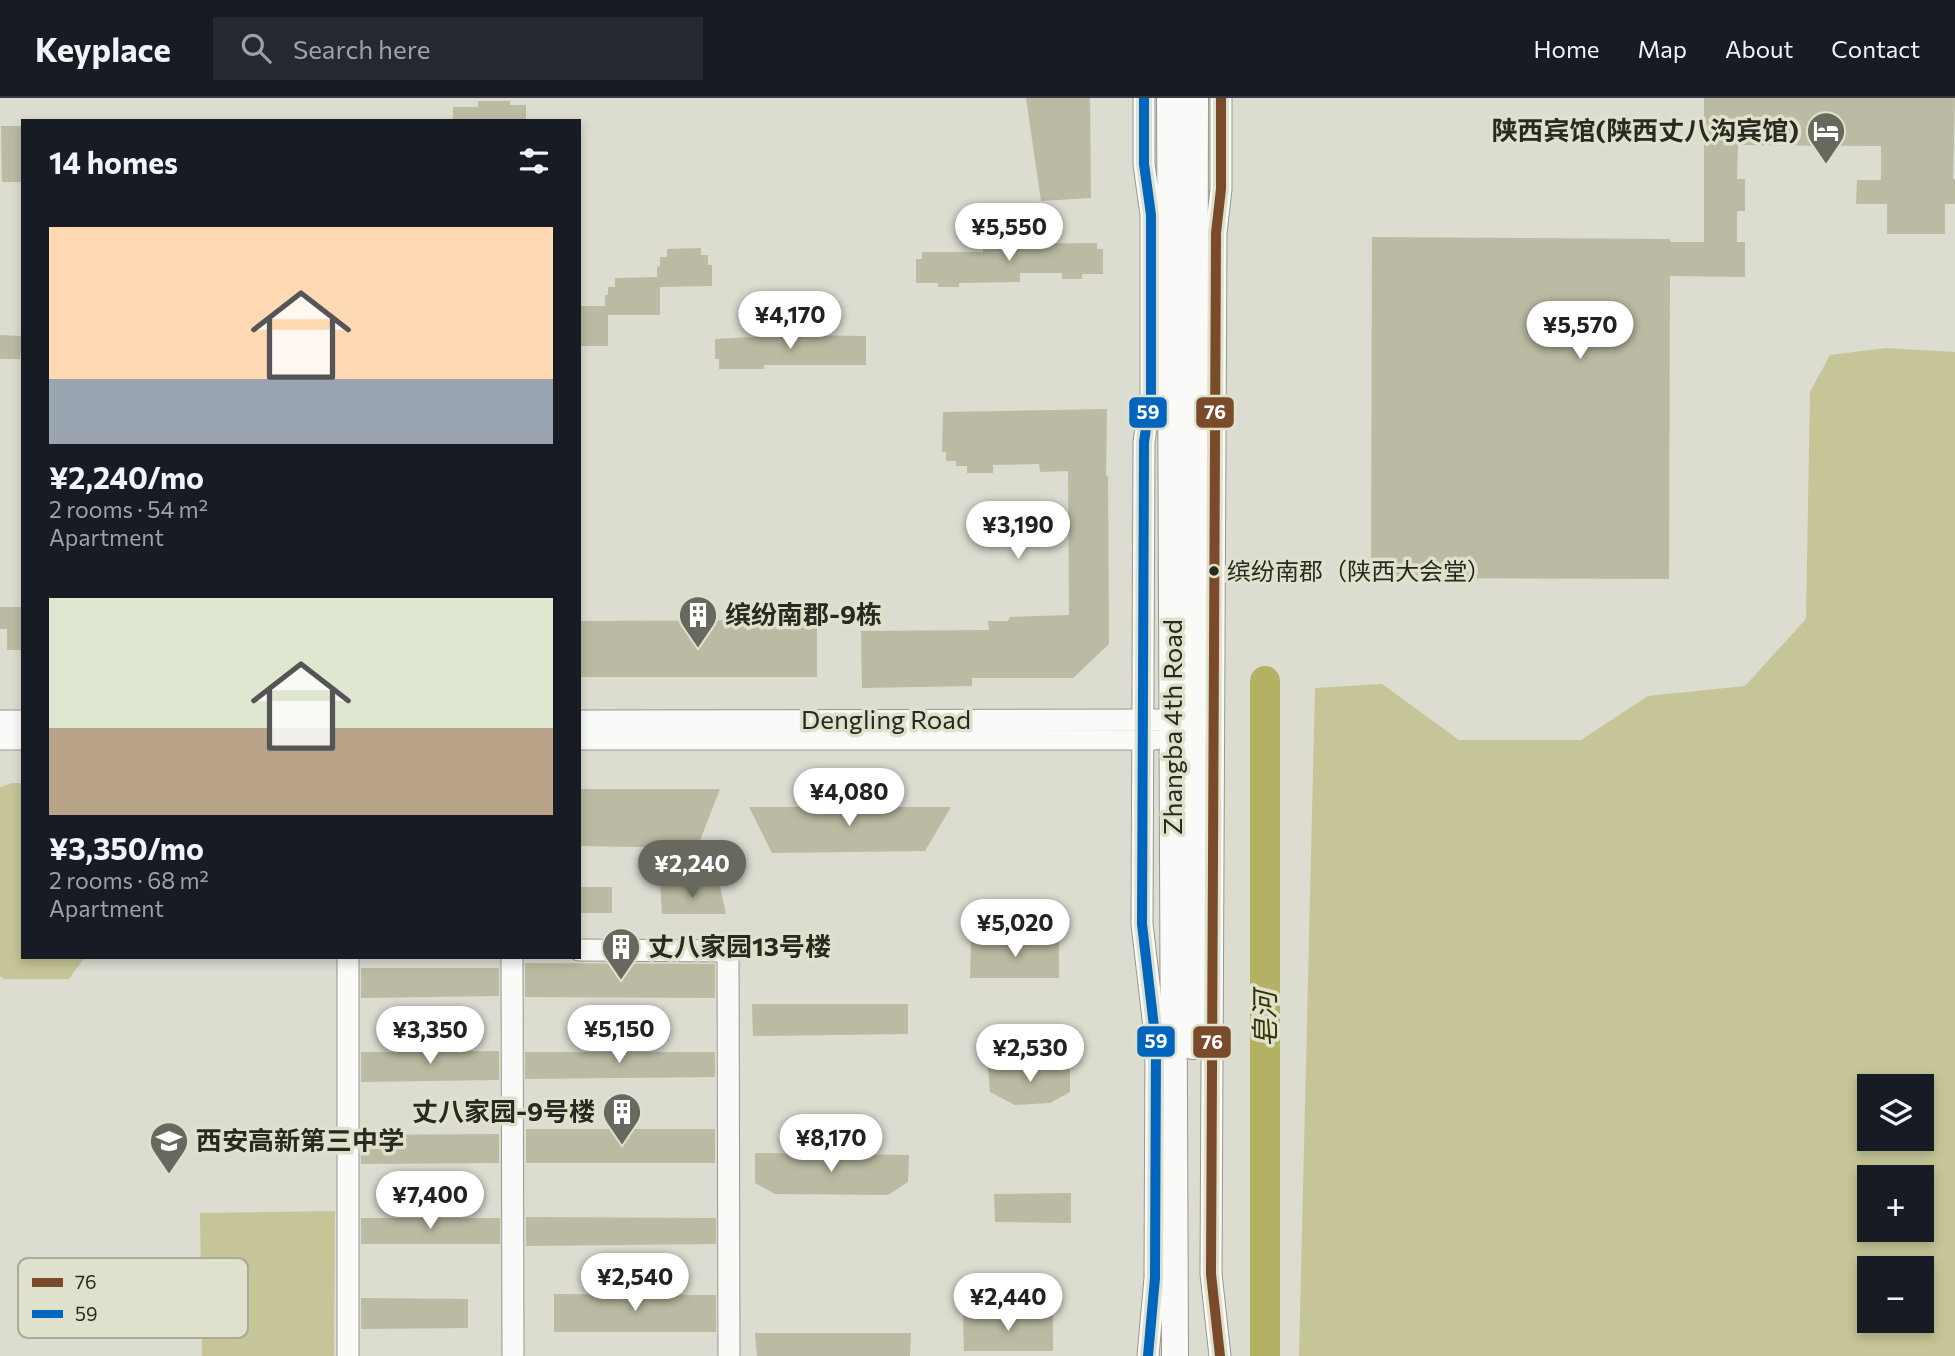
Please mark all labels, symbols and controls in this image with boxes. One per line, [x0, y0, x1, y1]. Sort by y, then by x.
search box [213, 17, 703, 80]
text: Keyplace [35, 28, 171, 69]
icon: search [237, 29, 275, 67]
text: Search here [293, 33, 430, 64]
text: Home [1534, 34, 1600, 63]
text: Map [1638, 34, 1687, 63]
text: About [1725, 34, 1793, 63]
text: Contact [1831, 34, 1920, 63]
hotel icon: 陕西宾馆(陕西丈八沟宾馆) [1805, 110, 1847, 165]
place label: 陕西宾馆(陕西丈八沟宾馆) [1492, 114, 1799, 145]
icon: filters [515, 142, 553, 180]
text: 14 homes [49, 143, 178, 180]
pin: ¥5,550 [952, 204, 1066, 263]
text: ¥5,550 [971, 212, 1047, 240]
icon: home [238, 272, 364, 398]
pin: ¥4,170 [733, 292, 847, 351]
text: ¥4,170 [754, 300, 826, 328]
pin: ¥5,570 [1523, 302, 1637, 361]
text: ¥5,570 [1543, 310, 1617, 338]
line badge: 59 [1128, 396, 1168, 429]
line badge: 76 [1195, 396, 1235, 429]
text: 59 [1137, 400, 1159, 423]
text: 76 [1204, 400, 1226, 423]
text: ¥2,240/mo [49, 458, 204, 495]
text: 2 rooms · 54 m² [49, 495, 208, 523]
pin: ¥3,190 [961, 502, 1075, 561]
text: ¥3,190 [982, 510, 1054, 538]
text: Apartment [49, 523, 164, 551]
place label: 缤纷南郡（陕西大会堂） [1227, 556, 1491, 585]
marker: 缤纷南郡（陕西大会堂） [1207, 564, 1221, 578]
building icon: 缤纷南郡-9栋 [677, 594, 719, 649]
place label: 缤纷南郡-9栋 [725, 598, 882, 629]
street label: Zhangba 4th Road [1156, 619, 1187, 835]
icon: home [238, 643, 364, 769]
street label: Dengling Road [801, 703, 971, 734]
pin: ¥4,080 [792, 768, 906, 828]
text: ¥4,080 [809, 777, 889, 805]
text: ¥3,350/mo [49, 829, 204, 866]
pin: ¥2,240 [635, 840, 749, 900]
text: ¥2,240 [654, 849, 730, 877]
text: 2 rooms · 68 m² [49, 866, 209, 894]
text: Apartment [49, 894, 164, 922]
pin: ¥5,020 [958, 900, 1072, 959]
text: ¥5,020 [977, 908, 1053, 936]
building icon: 丈八家园13号楼 [600, 926, 642, 981]
place label: 丈八家园13号楼 [648, 930, 831, 961]
water label: 皂河 [1247, 986, 1281, 1047]
pin: ¥3,350 [373, 1006, 487, 1066]
pin: ¥5,150 [562, 1006, 676, 1065]
text: ¥5,150 [583, 1014, 655, 1042]
text: ¥3,350 [392, 1015, 468, 1043]
pin: ¥2,530 [973, 1024, 1087, 1084]
line badge: 59 [1136, 1025, 1176, 1058]
line badge: 76 [1192, 1025, 1232, 1059]
text: 59 [1145, 1029, 1167, 1052]
text: 76 [1201, 1030, 1223, 1053]
text: ¥2,530 [992, 1033, 1068, 1061]
map controls [1857, 1074, 1934, 1333]
button: layers [1857, 1074, 1934, 1151]
building icon: 丈八家园-9号楼 [601, 1091, 643, 1146]
place label: 丈八家园-9号楼 [412, 1095, 595, 1126]
pin: ¥8,170 [774, 1114, 888, 1174]
school or university icon: 西安高新第三中学 [148, 1120, 190, 1175]
text: ¥8,170 [796, 1123, 866, 1151]
place label: 西安高新第三中学 [196, 1124, 404, 1155]
button: + [1857, 1165, 1934, 1242]
pin: ¥7,400 [373, 1172, 487, 1231]
text: ¥7,400 [392, 1180, 468, 1208]
pin: ¥2,540 [578, 1254, 692, 1313]
button: − [1857, 1256, 1934, 1333]
legend [18, 1258, 248, 1338]
text: ¥2,540 [597, 1262, 673, 1290]
text: 76 [75, 1270, 97, 1293]
pin: ¥2,440 [951, 1274, 1065, 1333]
text: ¥2,440 [970, 1282, 1046, 1310]
text: 59 [75, 1302, 97, 1325]

